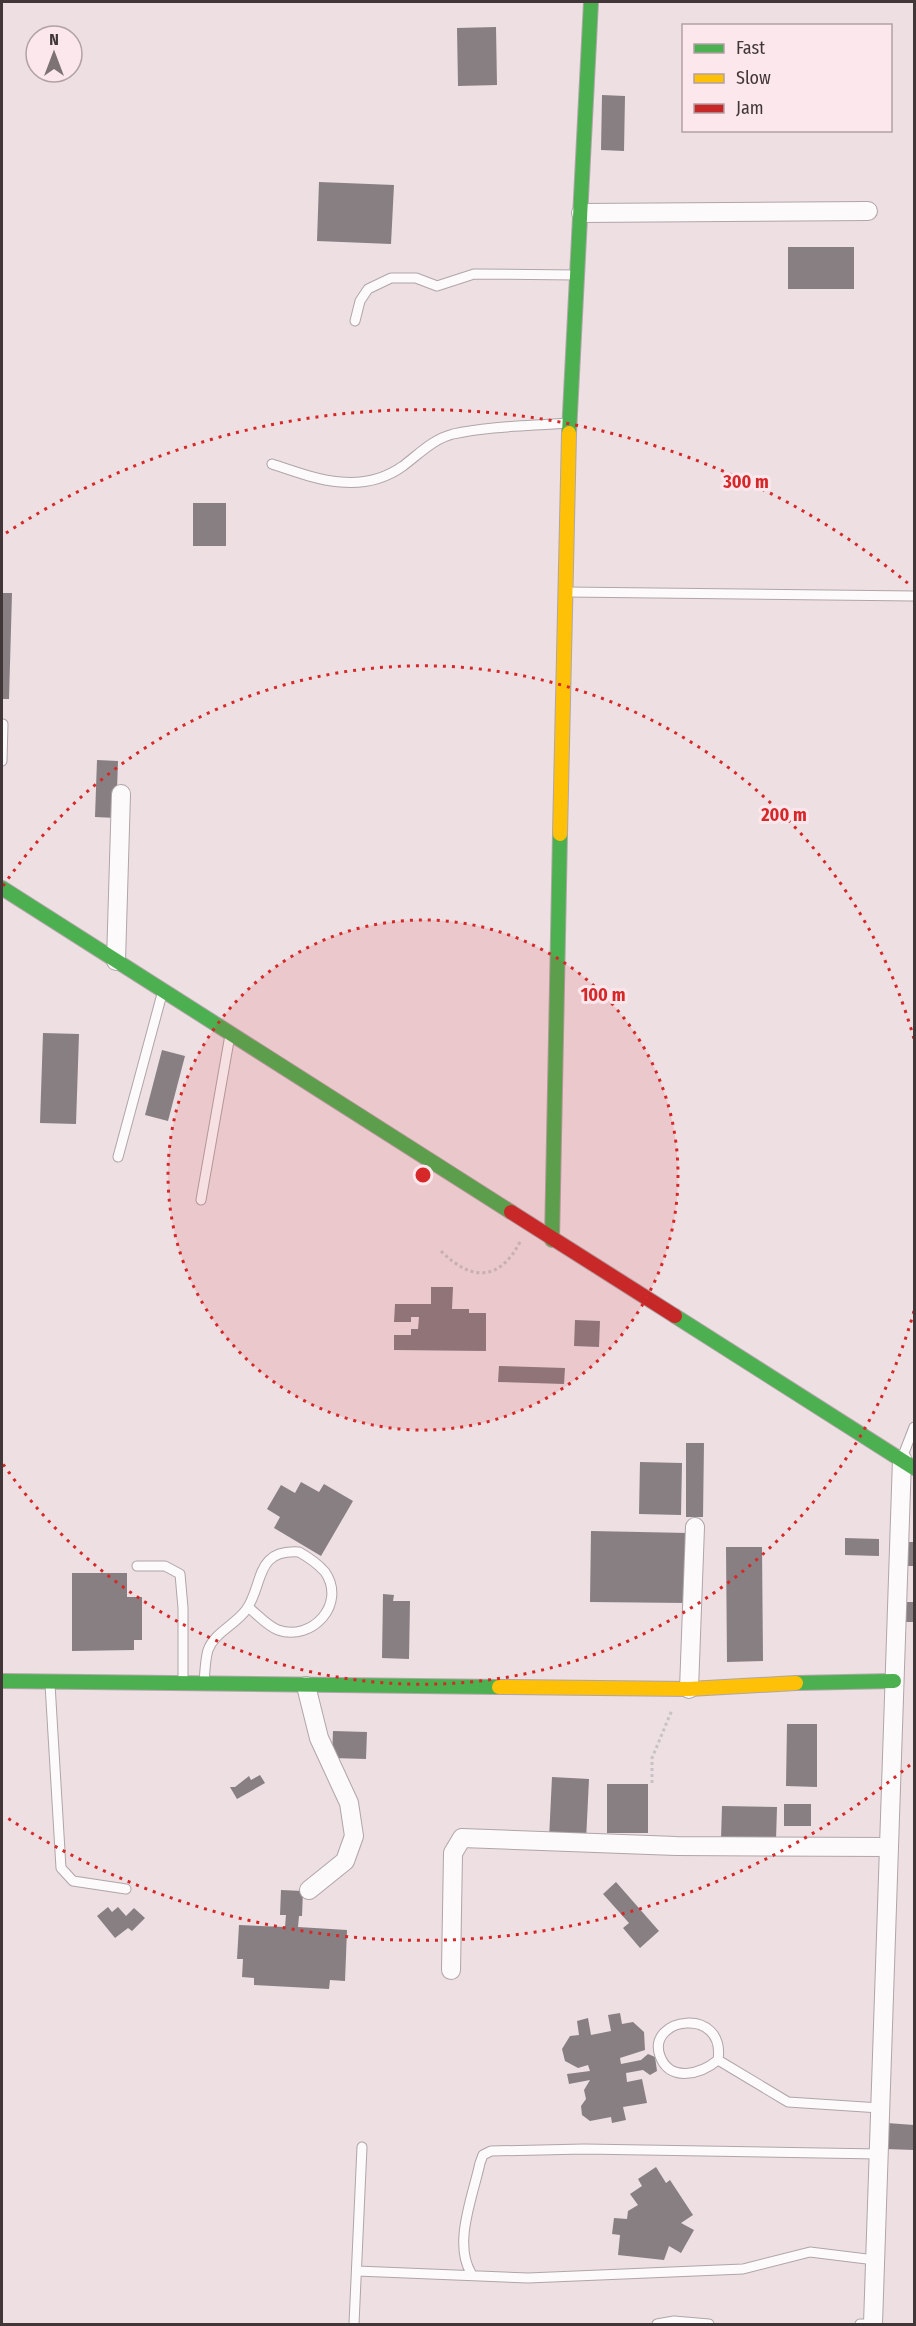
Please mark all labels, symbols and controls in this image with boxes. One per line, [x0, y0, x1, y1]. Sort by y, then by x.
north arrow [24, 24, 84, 84]
legend [682, 24, 892, 132]
text: N [49, 30, 59, 49]
text: Fast [736, 37, 765, 59]
text: Slow [736, 67, 771, 89]
text: Jam [736, 97, 764, 119]
text: 300 m [722, 471, 769, 493]
text: 200 m [760, 804, 807, 826]
text: 100 m [581, 984, 625, 1006]
centre of rings [413, 1165, 433, 1185]

